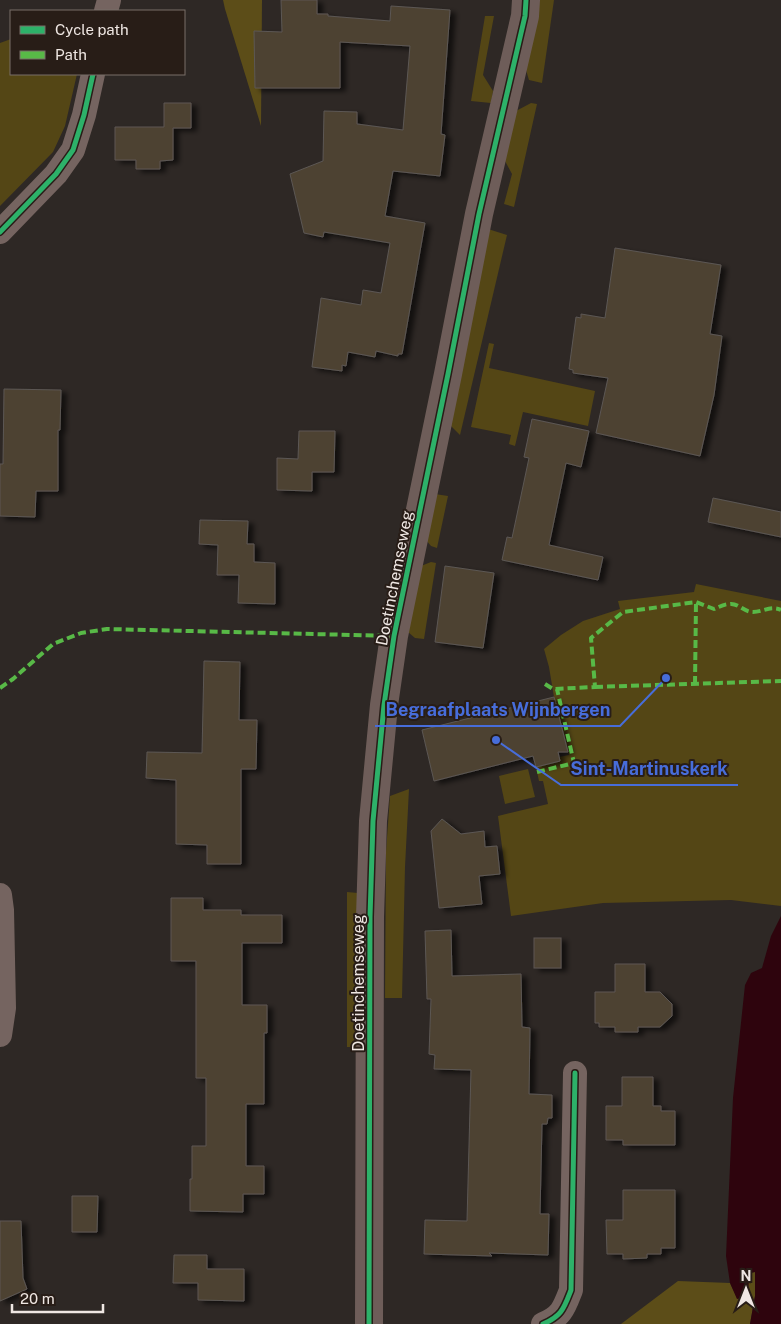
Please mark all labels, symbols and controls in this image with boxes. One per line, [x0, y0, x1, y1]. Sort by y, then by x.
legend [10, 10, 185, 75]
text: Cycle path [55, 21, 129, 38]
text: Path [55, 46, 87, 63]
street label: Doetinchemseweg [372, 509, 417, 647]
callout: Begraafplaats Wijnbergen [375, 693, 620, 726]
text: Begraafplaats Wijnbergen [386, 699, 610, 720]
callout: Sint-Martinuskerk [561, 752, 738, 785]
text: Sint-Martinuskerk [570, 758, 728, 779]
street label: Doetinchemseweg [349, 914, 368, 1052]
north arrow [721, 1264, 771, 1314]
text: N [741, 1268, 751, 1284]
scale bar [12, 1282, 104, 1314]
text: 20 m [20, 1290, 55, 1307]

